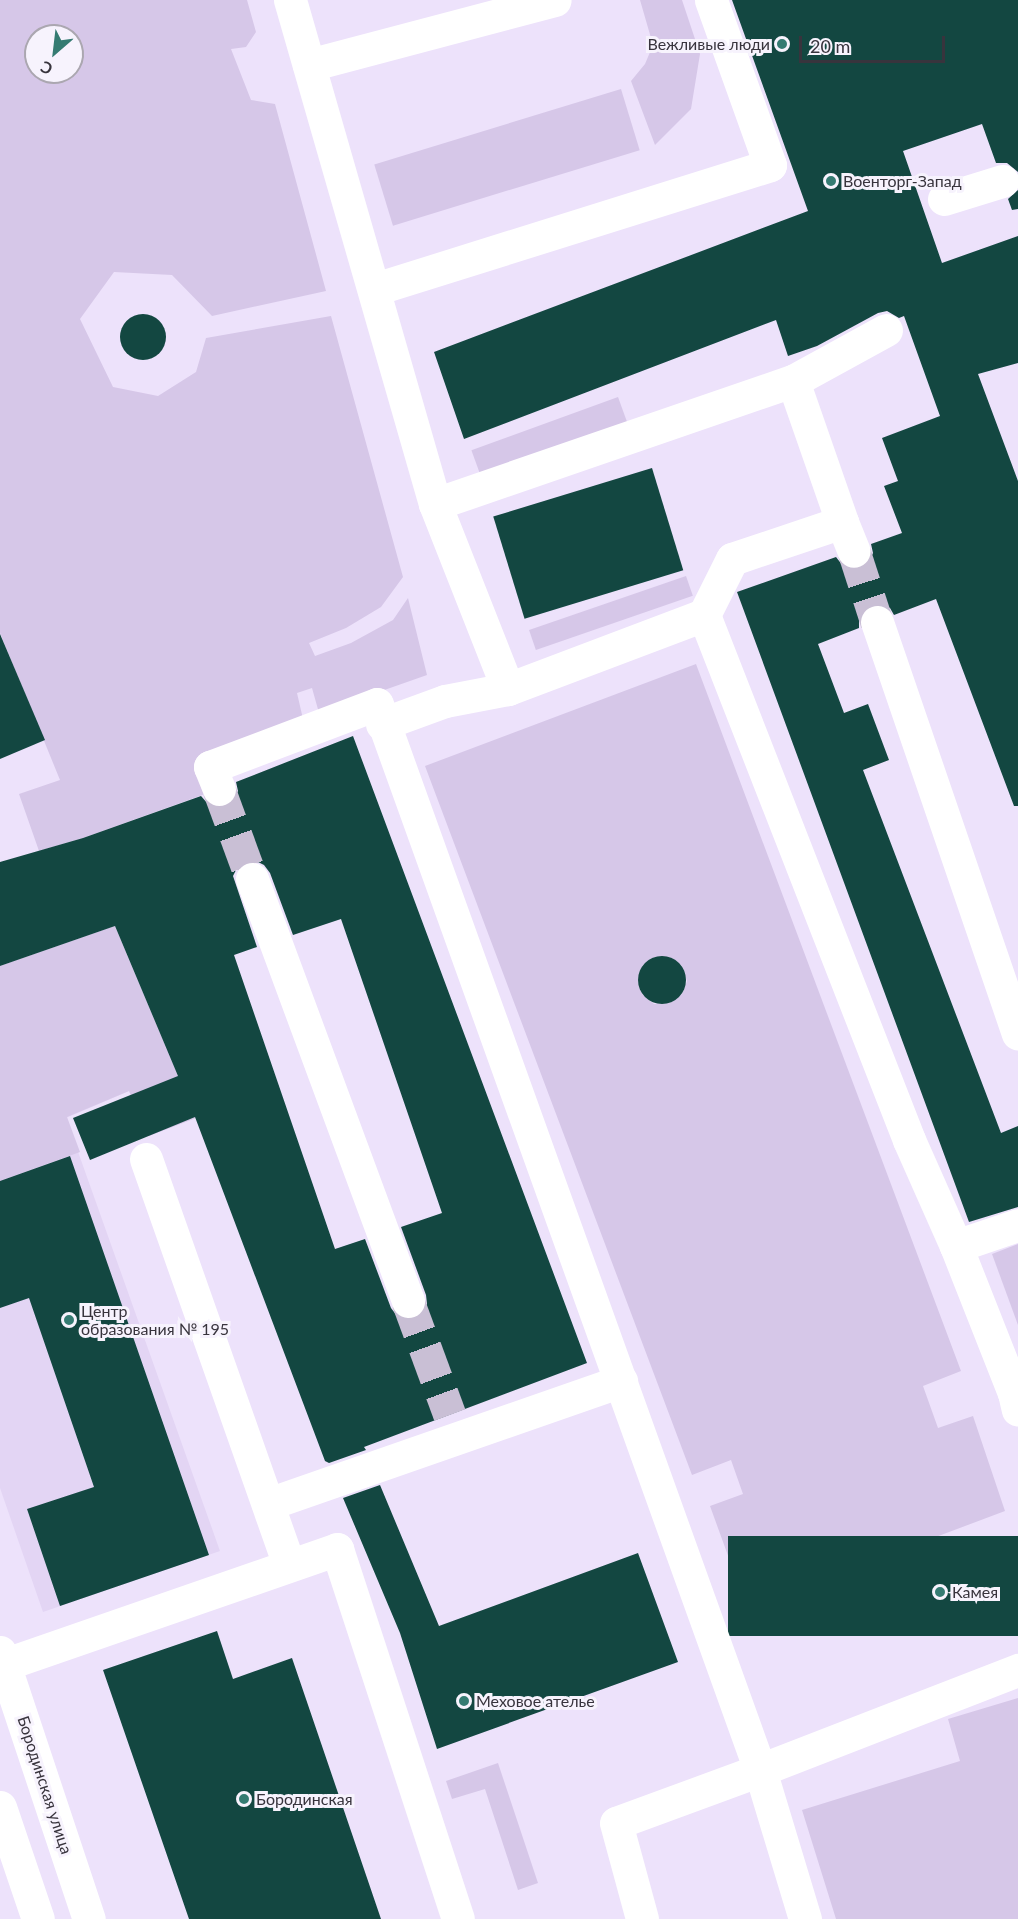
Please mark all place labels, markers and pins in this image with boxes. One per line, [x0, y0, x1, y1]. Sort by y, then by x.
place label: Вежливые люди [648, 34, 770, 54]
marker: Вежливые люди [775, 37, 789, 51]
place label: Военторг-Запад [843, 171, 962, 191]
marker: Военторг-Запад [824, 174, 838, 188]
place label: Центр образования № 195 [81, 1301, 229, 1339]
marker: Центр образования № 195 [62, 1313, 76, 1327]
place label: Камея [952, 1582, 998, 1602]
marker: Камея [933, 1585, 947, 1599]
place label: Меховое ателье [476, 1691, 595, 1711]
marker: Меховое ателье [457, 1694, 471, 1708]
place label: Бородинская [256, 1789, 353, 1809]
marker: Бородинская [237, 1792, 251, 1806]

